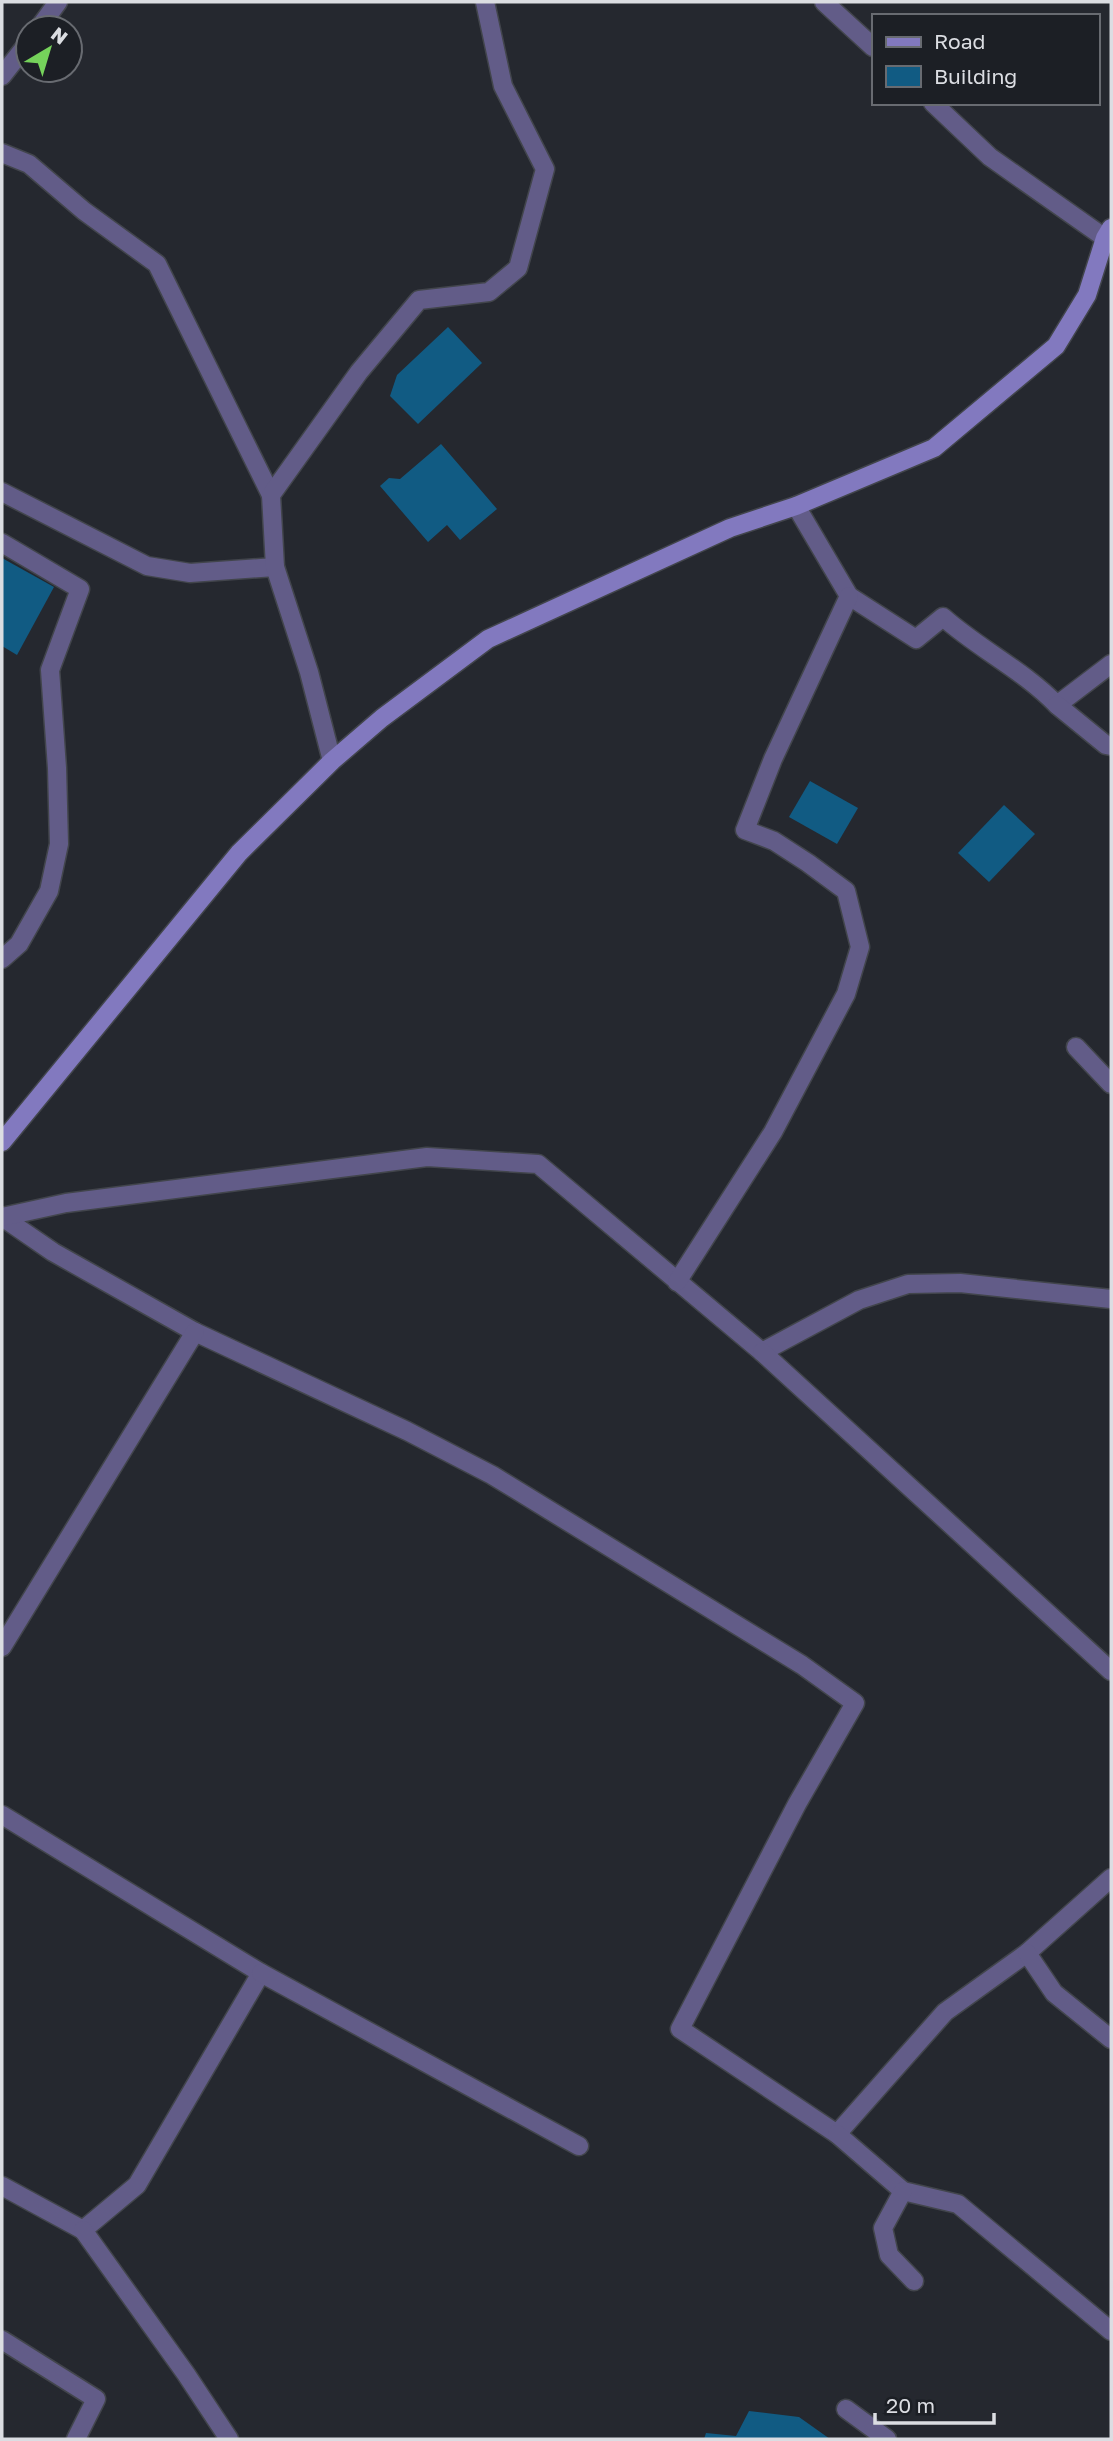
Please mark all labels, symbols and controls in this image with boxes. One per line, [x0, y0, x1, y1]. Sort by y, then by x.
north arrow [14, 14, 84, 84]
legend [872, 14, 1099, 105]
text: N [47, 22, 73, 49]
text: Road [934, 28, 985, 54]
text: Building [934, 63, 1017, 89]
scale bar [875, 2382, 994, 2426]
text: 20 m [886, 2392, 935, 2418]

